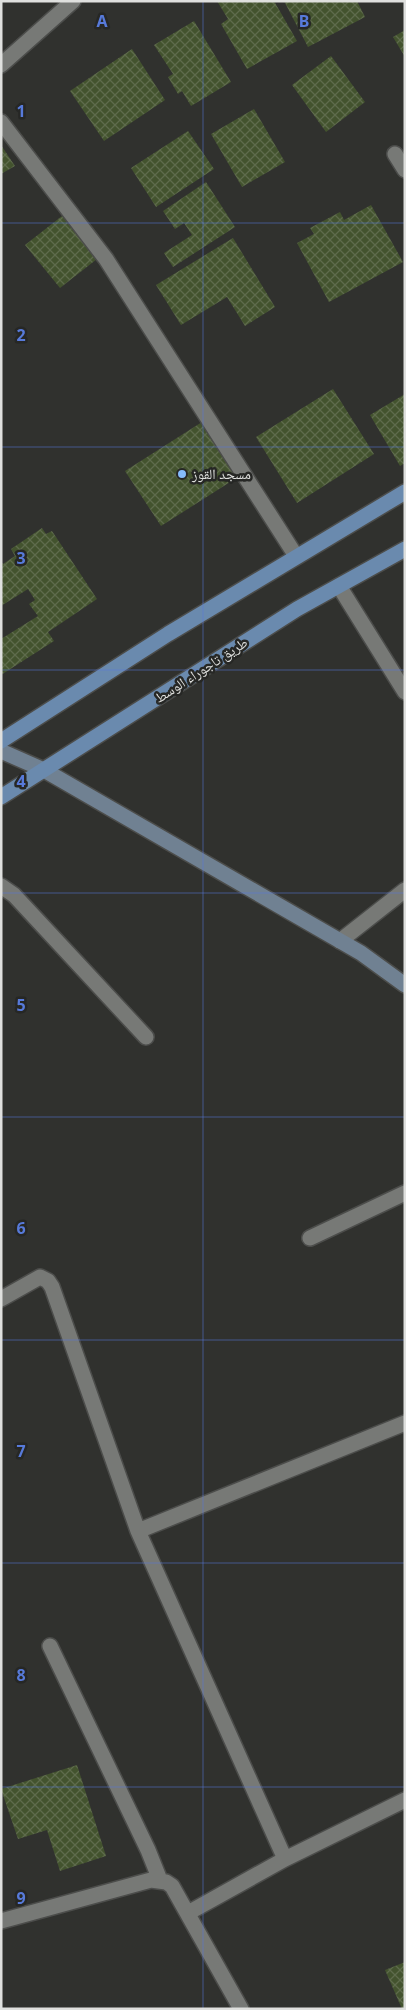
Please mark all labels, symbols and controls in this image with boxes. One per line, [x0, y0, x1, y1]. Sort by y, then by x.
text: A [96, 10, 108, 32]
text: B [299, 10, 309, 32]
text: 1 [16, 100, 26, 122]
text: 2 [16, 324, 26, 346]
place label: مسجد القوز [191, 464, 251, 483]
marker: مسجد القوز [176, 468, 188, 480]
text: 3 [16, 547, 26, 569]
street label: طريق تاجوراء الوسط [150, 632, 252, 708]
text: 4 [16, 770, 26, 792]
text: 5 [16, 994, 26, 1016]
text: 6 [16, 1217, 26, 1239]
text: 7 [16, 1440, 26, 1462]
text: 8 [16, 1664, 26, 1686]
text: 9 [16, 1887, 26, 1909]

